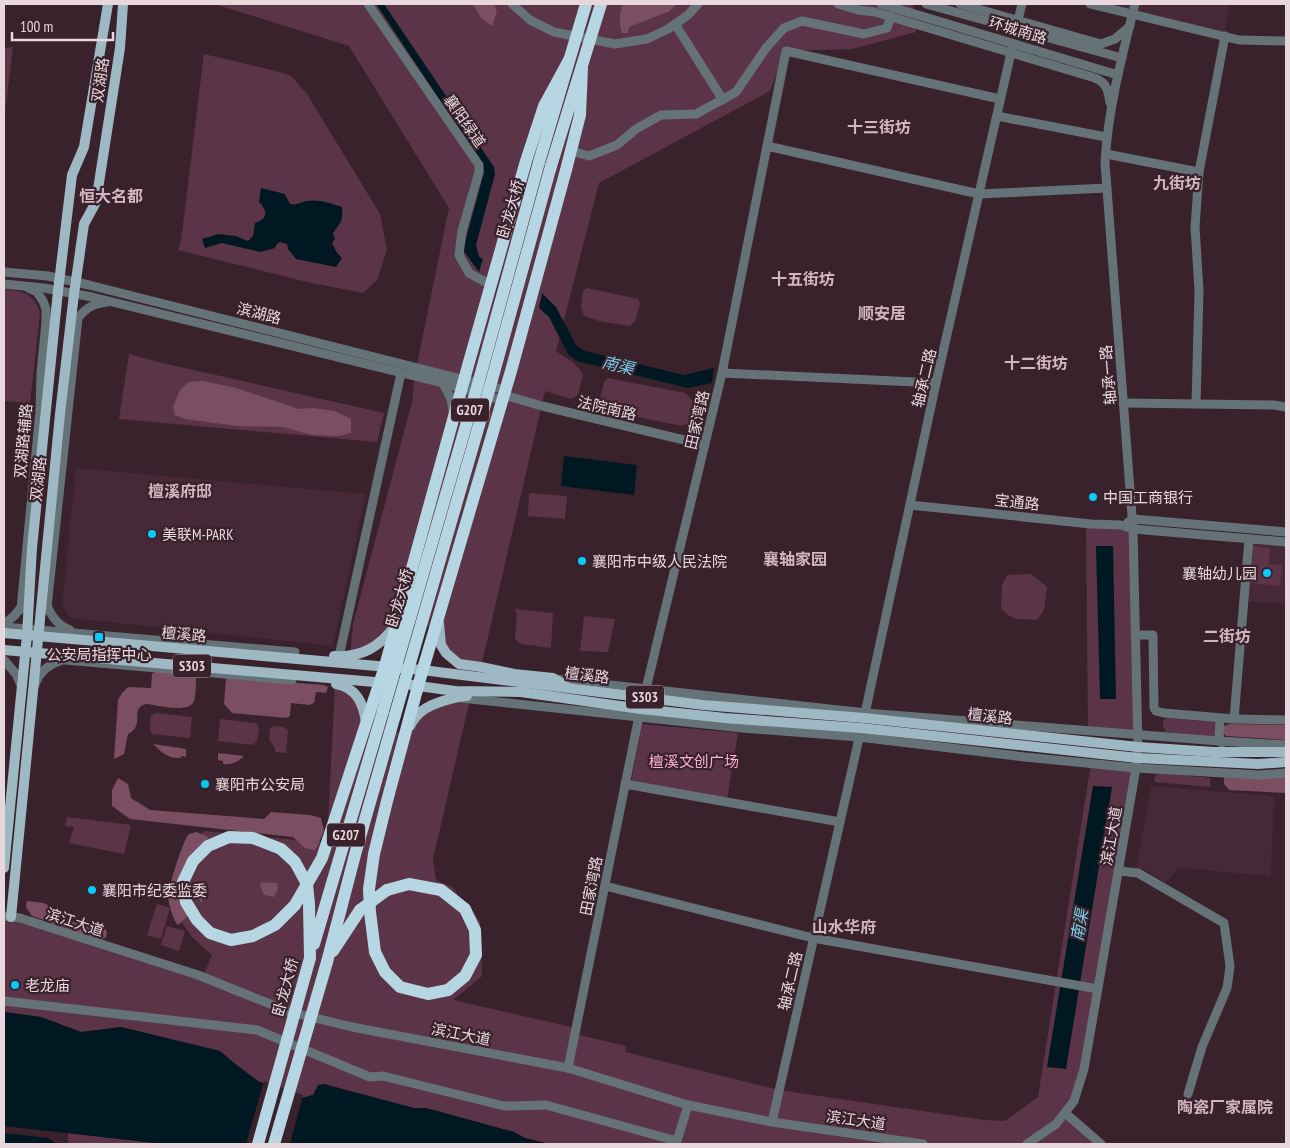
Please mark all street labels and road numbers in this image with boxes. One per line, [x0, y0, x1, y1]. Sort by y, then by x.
street label: 环城南路 [987, 12, 1049, 48]
street label: 双湖路 [87, 56, 113, 104]
street label: 襄阳绿道 [440, 91, 490, 151]
street label: 卧龙大桥 [493, 178, 527, 240]
street label: 滨湖路 [235, 298, 283, 328]
street label: 轴承一路 [1096, 344, 1120, 406]
street label: 轴承二路 [908, 347, 940, 409]
street label: 田家湾路 [681, 389, 713, 451]
street label: 法院南路 [576, 392, 638, 424]
road number: G207 [451, 398, 489, 422]
street label: 双湖路辅路 [10, 403, 36, 479]
street label: 双湖路 [26, 456, 50, 502]
street label: 宝通路 [994, 490, 1040, 514]
street label: 卧龙大桥 [382, 567, 416, 629]
street label: 檀溪路 [161, 623, 207, 645]
road number: S303 [173, 654, 211, 678]
street label: 檀溪路 [564, 663, 610, 687]
road number: S303 [626, 686, 664, 709]
street label: 檀溪路 [967, 704, 1013, 728]
street label: 滨江大道 [1096, 805, 1126, 867]
road number: G207 [327, 824, 365, 846]
street label: 田家湾路 [576, 855, 606, 917]
street label: 滨江大道 [44, 904, 106, 940]
street label: 轴承二路 [774, 950, 806, 1012]
street label: 卧龙大桥 [268, 956, 302, 1018]
street label: 滨江大道 [430, 1019, 492, 1049]
street label: 滨江大道 [825, 1106, 887, 1134]

